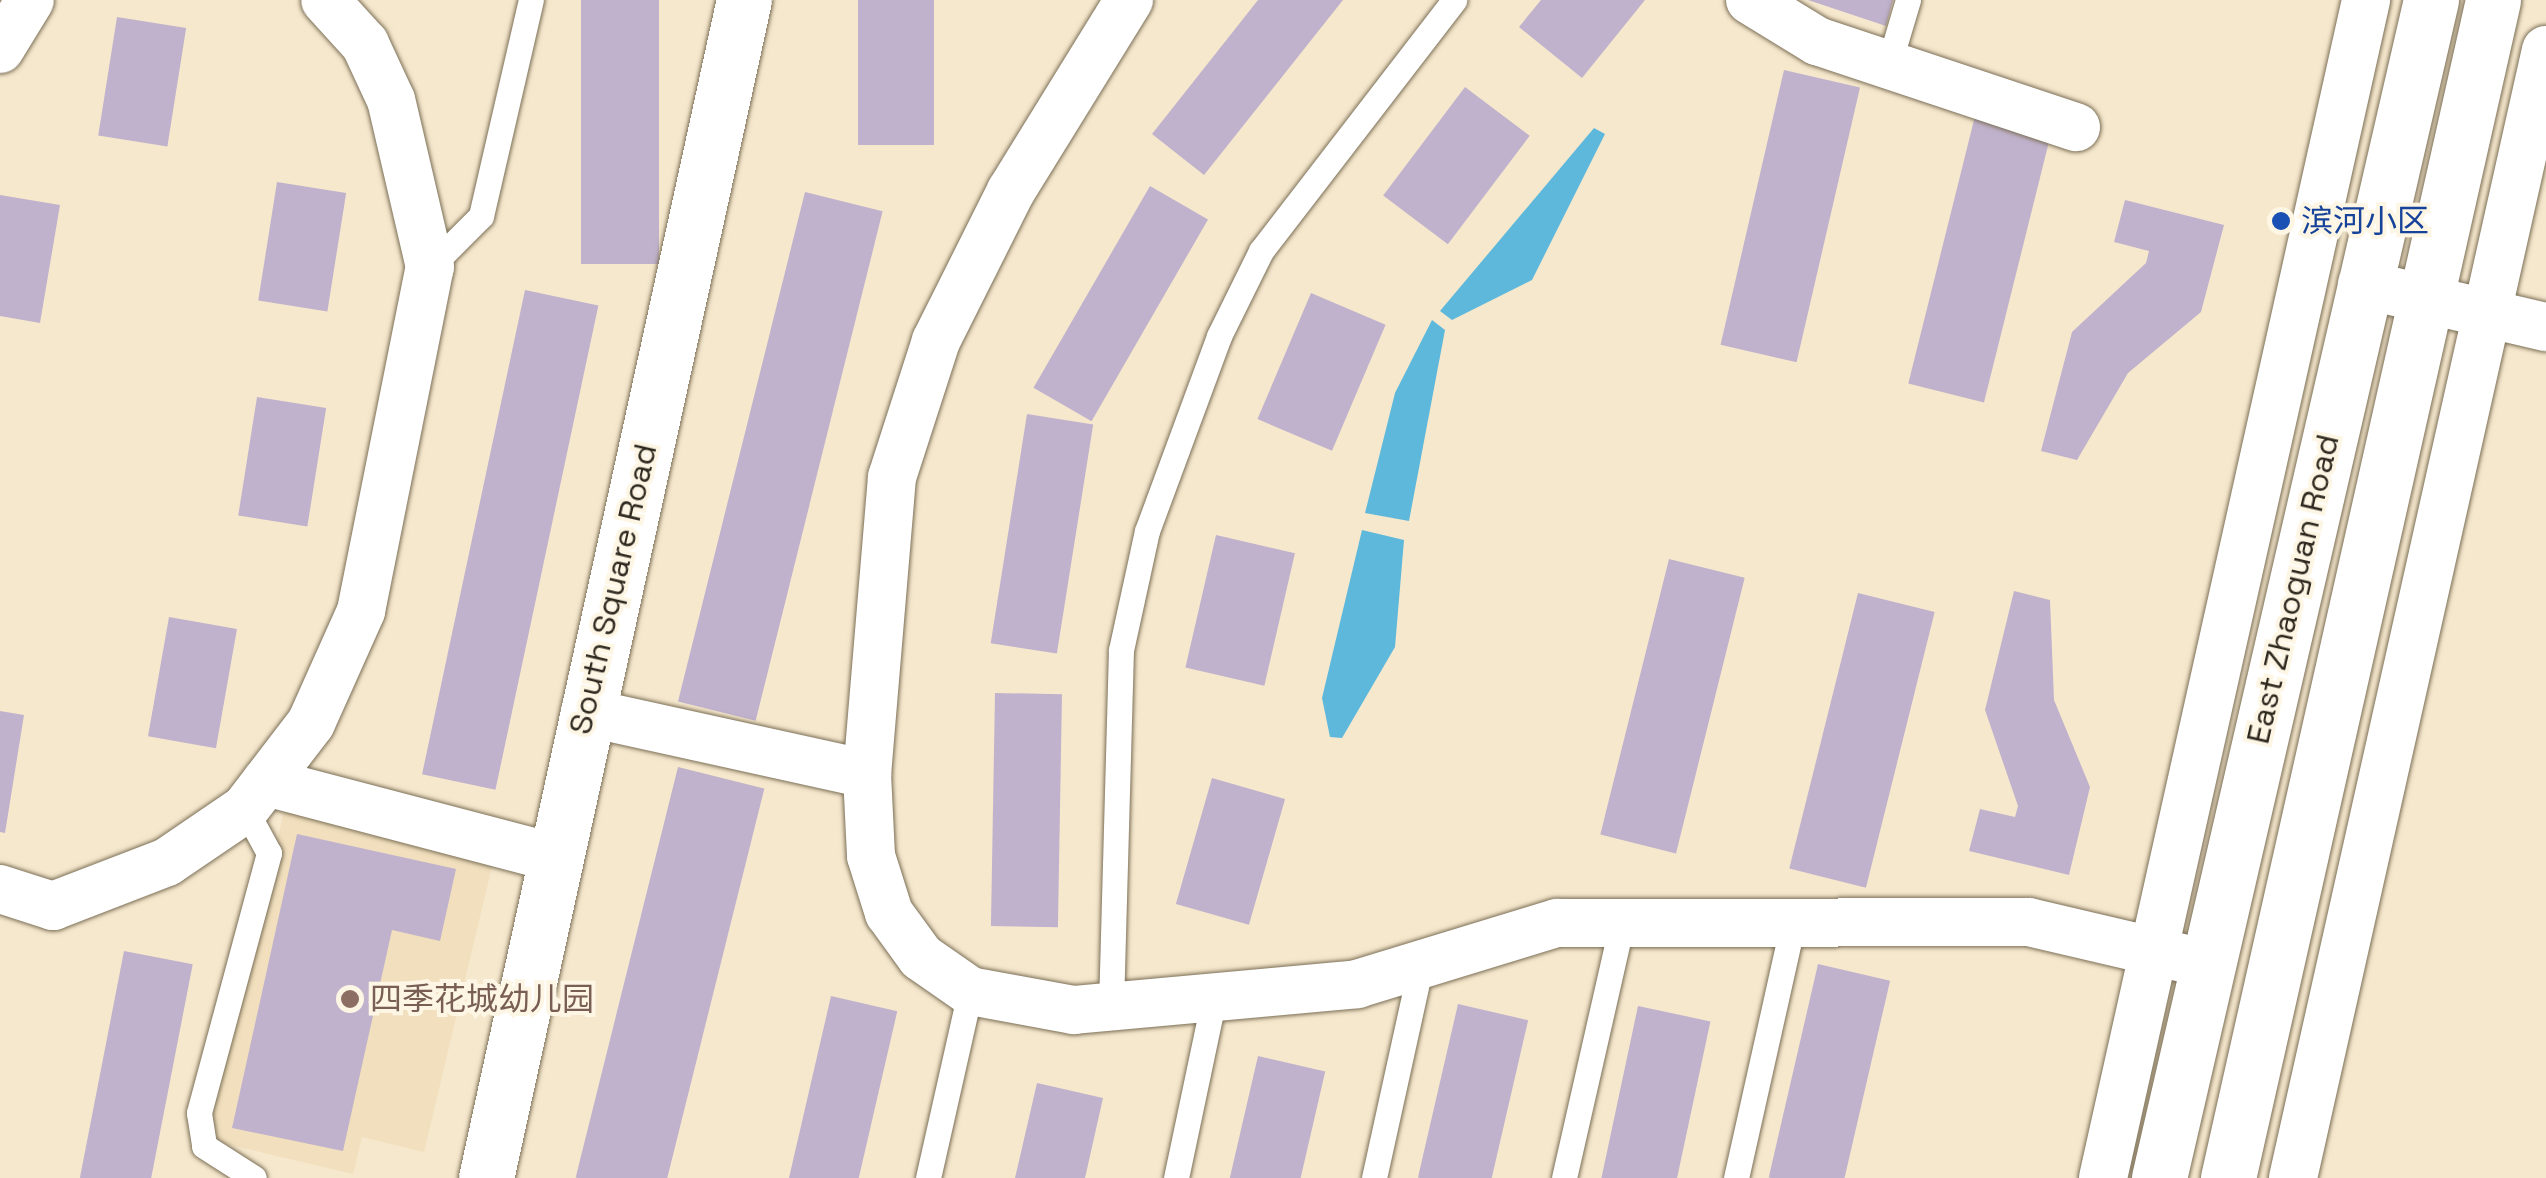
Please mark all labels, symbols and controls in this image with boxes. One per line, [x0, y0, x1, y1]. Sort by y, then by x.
place label: 滨河小区 [2301, 202, 2429, 240]
marker: 滨河小区 [2270, 210, 2292, 232]
street label: East Zhaoguan Road [2239, 431, 2347, 747]
street label: South Square Road [561, 440, 665, 738]
place label: 四季花城幼儿园 [370, 980, 594, 1018]
marker: 四季花城幼儿园 [339, 988, 361, 1010]

